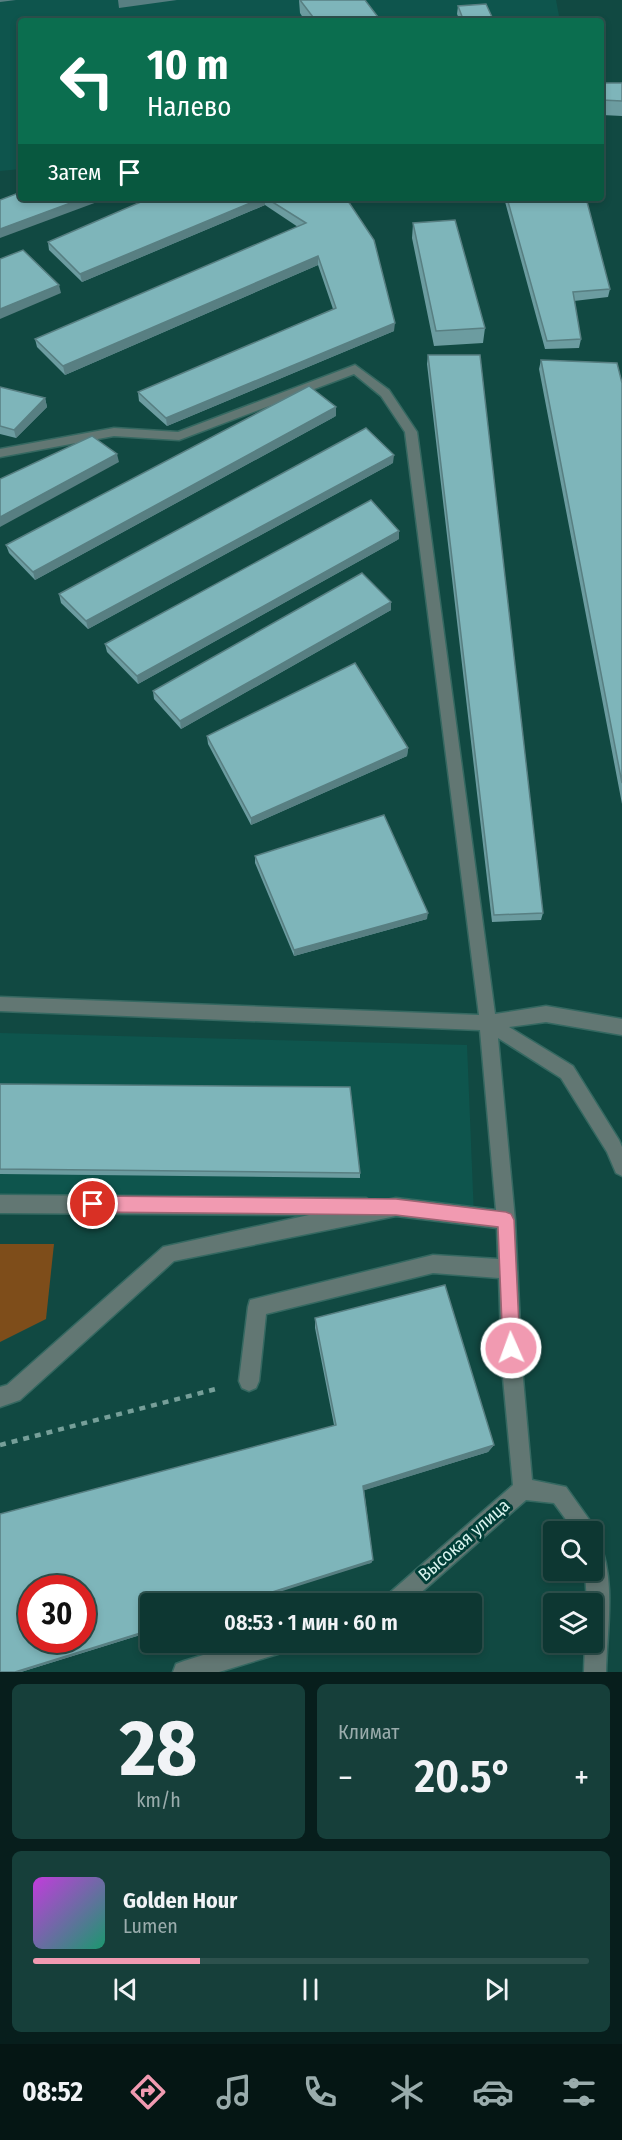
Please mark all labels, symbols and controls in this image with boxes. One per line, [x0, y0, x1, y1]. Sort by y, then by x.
text: 10 m [147, 40, 228, 90]
icon: left [48, 42, 126, 120]
text: Налево [147, 91, 231, 123]
icon: arrive [113, 156, 146, 189]
text: Затем [48, 159, 101, 186]
pin [67, 1178, 118, 1229]
icon: arrive [76, 1187, 109, 1220]
position arrow [479, 1316, 543, 1380]
street label: Высокая улица [414, 1494, 514, 1586]
map controls [543, 1521, 603, 1653]
button: search [543, 1521, 603, 1581]
speed limit sign: 30 [18, 1575, 96, 1653]
button: layers [543, 1593, 603, 1653]
text: 08:53 · 1 мин · 60 m [224, 1609, 398, 1636]
text: 28 [120, 1702, 197, 1796]
text: Климат [338, 1720, 399, 1744]
text: 20.5° [414, 1750, 512, 1804]
text: − [338, 1758, 353, 1798]
text: + [574, 1758, 589, 1798]
text: km/h [136, 1788, 181, 1812]
text: Golden Hour [123, 1887, 237, 1914]
text: Lumen [123, 1914, 178, 1938]
icon: previous [109, 1973, 142, 2006]
icon: pause [294, 1973, 327, 2006]
icon: next [480, 1973, 513, 2006]
icon: directions [127, 2071, 169, 2113]
icon: music [213, 2071, 255, 2113]
icon: phone [299, 2071, 341, 2113]
icon: climate [386, 2071, 428, 2113]
icon: car [472, 2071, 514, 2113]
icon: filters [558, 2071, 600, 2113]
text: 08:52 [22, 2076, 83, 2108]

